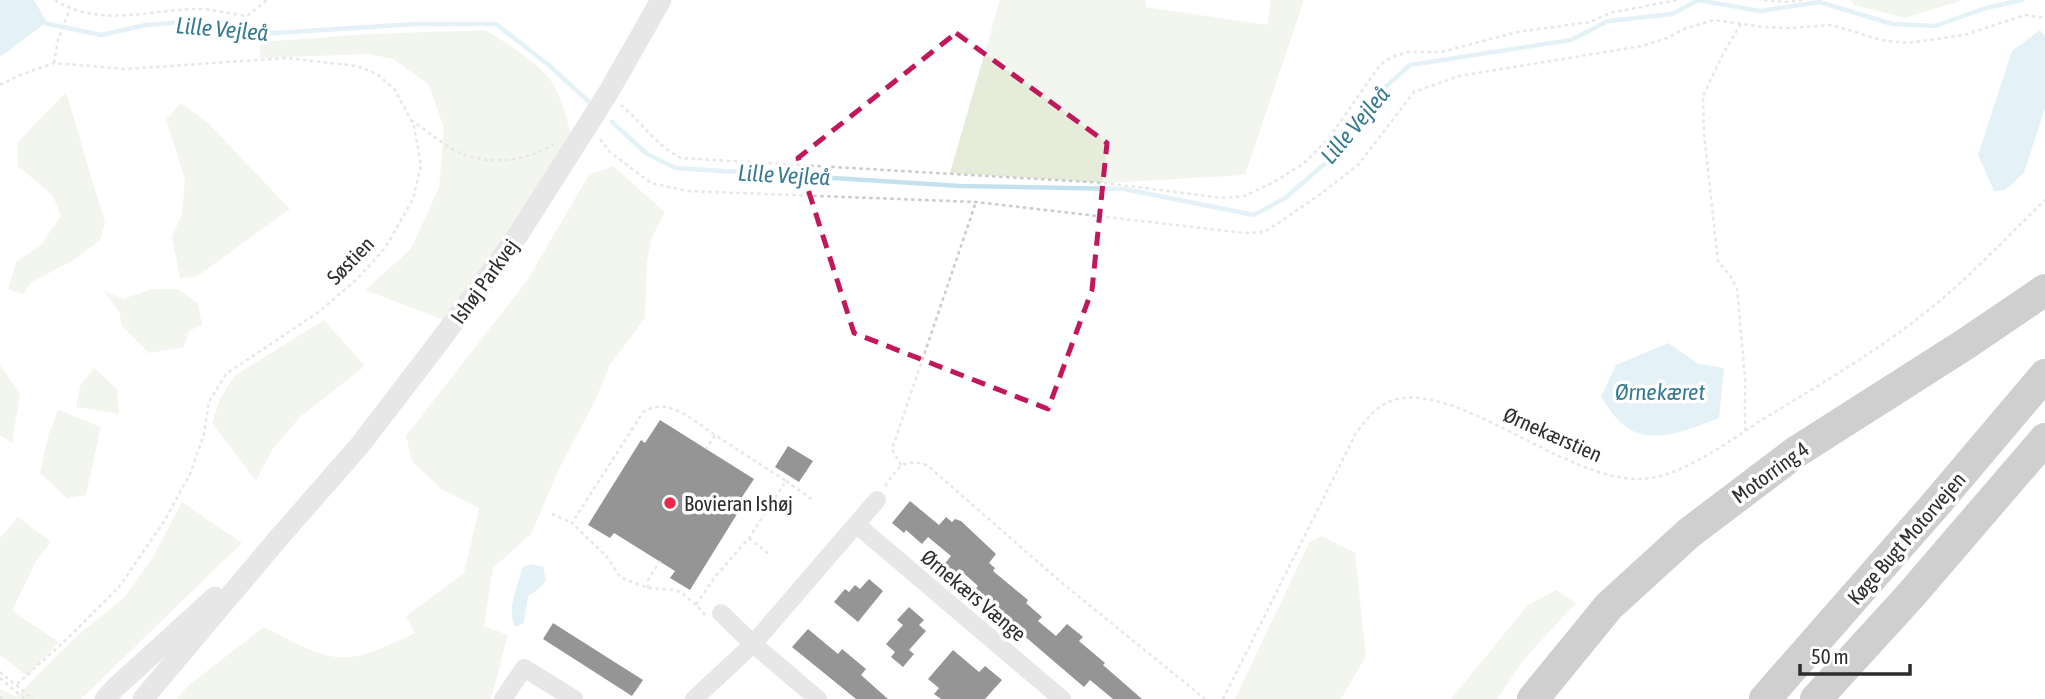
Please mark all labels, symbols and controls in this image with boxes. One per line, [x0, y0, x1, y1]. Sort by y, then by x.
water label: Lille Vejleå [175, 12, 269, 46]
water label: Lille Vejleå [1315, 81, 1395, 169]
water label: Lille Vejleå [737, 160, 831, 190]
street label: Søstien [322, 231, 378, 289]
street label: Ishøj Parkvej [445, 234, 523, 328]
water label: Ørnekæret [1615, 379, 1705, 405]
street label: Ørnekærstien [1500, 402, 1606, 466]
street label: Motorring 4 [1727, 436, 1813, 508]
street label: Køge Bugt Motorvejen [1842, 467, 1970, 609]
place label: Bovieran Ishøj [684, 491, 793, 515]
marker: Bovieran Ishøj [662, 495, 678, 511]
street label: Ørnekærs Vænge [917, 544, 1031, 646]
scale bar [1800, 632, 1910, 676]
text: 50 m [1811, 644, 1849, 668]

